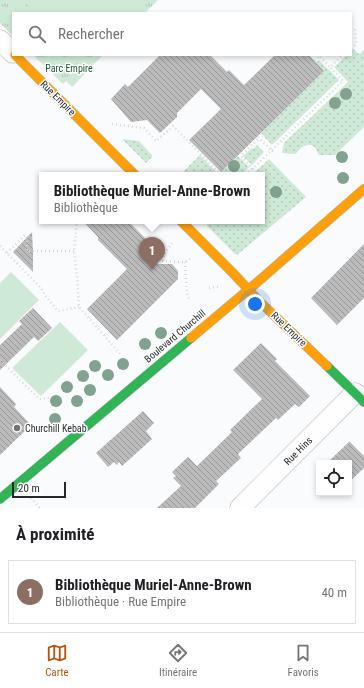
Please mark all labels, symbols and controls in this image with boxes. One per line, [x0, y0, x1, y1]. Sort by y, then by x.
search box [12, 12, 352, 56]
icon: search [26, 23, 48, 45]
text: Rechercher [58, 25, 124, 43]
park label: Parc Empire [45, 63, 93, 74]
street label: Rue Empire [38, 78, 78, 118]
popup [39, 172, 265, 224]
text: Bibliothèque Muriel-Anne-Brown [54, 182, 250, 200]
text: Bibliothèque [54, 200, 118, 215]
pin: 1 [139, 237, 165, 270]
your location [245, 294, 265, 314]
street label: Boulevard Churchill [142, 307, 208, 365]
street label: Rue Empire [269, 310, 309, 349]
marker: Churchill Kebab [12, 423, 22, 433]
place label: Churchill Kebab [25, 423, 87, 434]
street label: Rue Hins [282, 434, 315, 467]
map controls [316, 460, 352, 496]
button: locate [316, 460, 352, 496]
scale bar [12, 480, 66, 499]
text: 20 m [18, 482, 40, 495]
text: À proximité [16, 524, 94, 544]
text: Bibliothèque Muriel-Anne-Brown [55, 576, 252, 594]
text: 1 [27, 585, 33, 600]
text: 40 m [321, 585, 347, 600]
text: Bibliothèque · Rue Empire [55, 594, 186, 609]
tab: Carte [45, 642, 69, 679]
tab: Itinéraire [159, 642, 197, 679]
tab: Favoris [288, 642, 319, 679]

